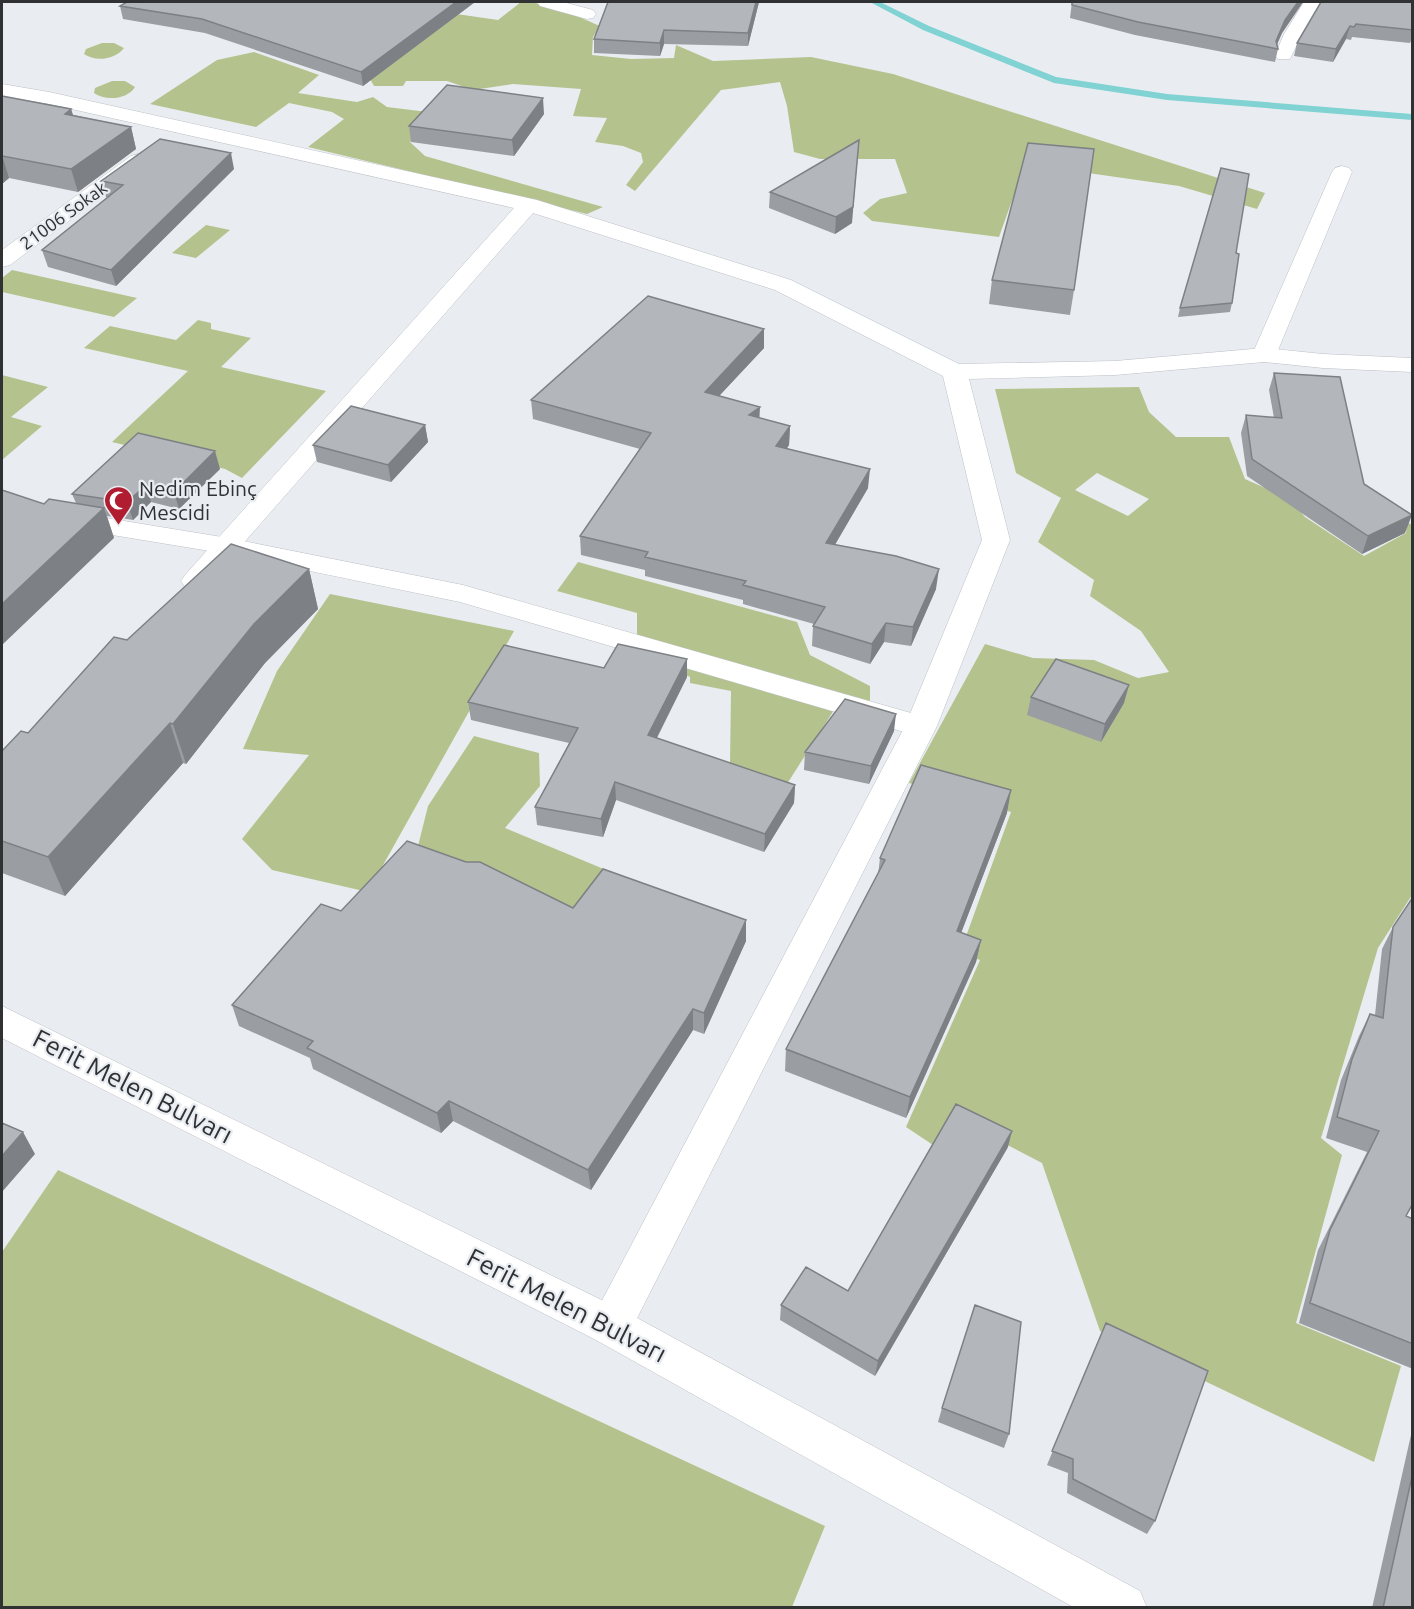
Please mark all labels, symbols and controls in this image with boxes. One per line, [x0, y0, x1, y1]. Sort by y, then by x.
street label: 21006 Sokak [16, 177, 110, 253]
place label: Nedim Ebinç Mescidi [139, 476, 257, 524]
mosque icon: Nedim Ebinç Mescidi [102, 484, 134, 526]
street label: Ferit Melen Bulvarı [29, 1023, 237, 1149]
street label: Ferit Melen Bulvarı [463, 1242, 671, 1368]

